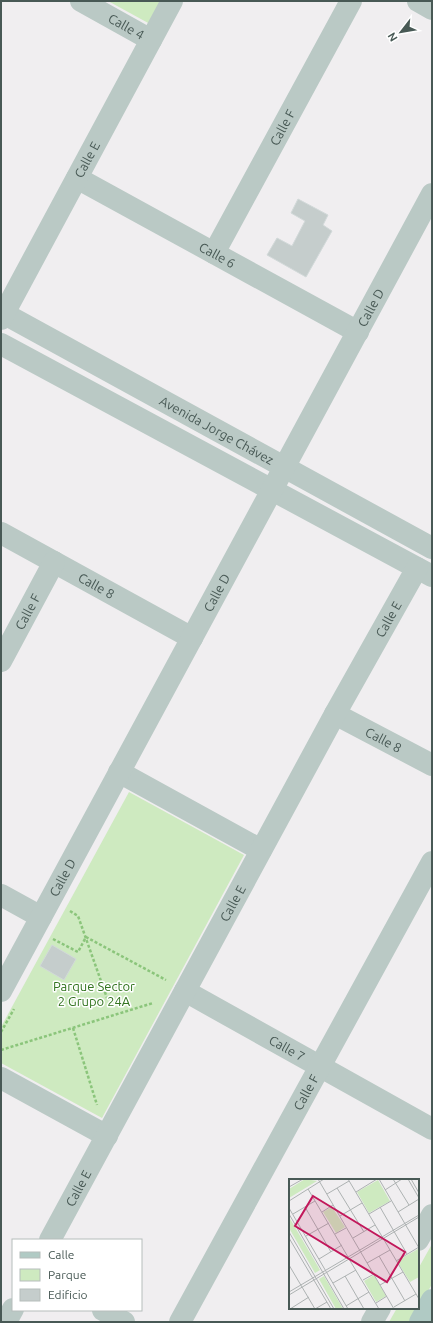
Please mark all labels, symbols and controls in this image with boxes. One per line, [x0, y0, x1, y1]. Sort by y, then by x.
street label: Calle 4 [106, 11, 147, 42]
north arrow [381, 12, 421, 52]
text: N [385, 31, 400, 44]
street label: Calle F [267, 107, 298, 148]
street label: Calle E [71, 139, 102, 180]
street label: Calle 6 [197, 239, 238, 270]
street label: Calle D [355, 286, 386, 329]
street label: Avenida Jorge Chávez [157, 393, 276, 467]
street label: Calle 8 [76, 570, 117, 601]
street label: Calle D [201, 571, 232, 614]
street label: Calle F [12, 591, 43, 632]
street label: Calle E [373, 599, 404, 640]
street label: Calle 8 [363, 724, 404, 755]
street label: Calle D [46, 856, 78, 899]
street label: Calle E [217, 883, 248, 924]
park label: Parque Sector 2 Grupo 24A [53, 979, 135, 1008]
street label: Calle 7 [267, 1032, 308, 1064]
street label: Calle F [290, 1072, 321, 1112]
street label: Calle E [63, 1168, 94, 1209]
inset map [289, 1179, 419, 1309]
legend [12, 1239, 142, 1311]
text: Calle [48, 1248, 74, 1261]
text: Parque [48, 1268, 86, 1281]
text: Edificio [48, 1288, 88, 1301]

